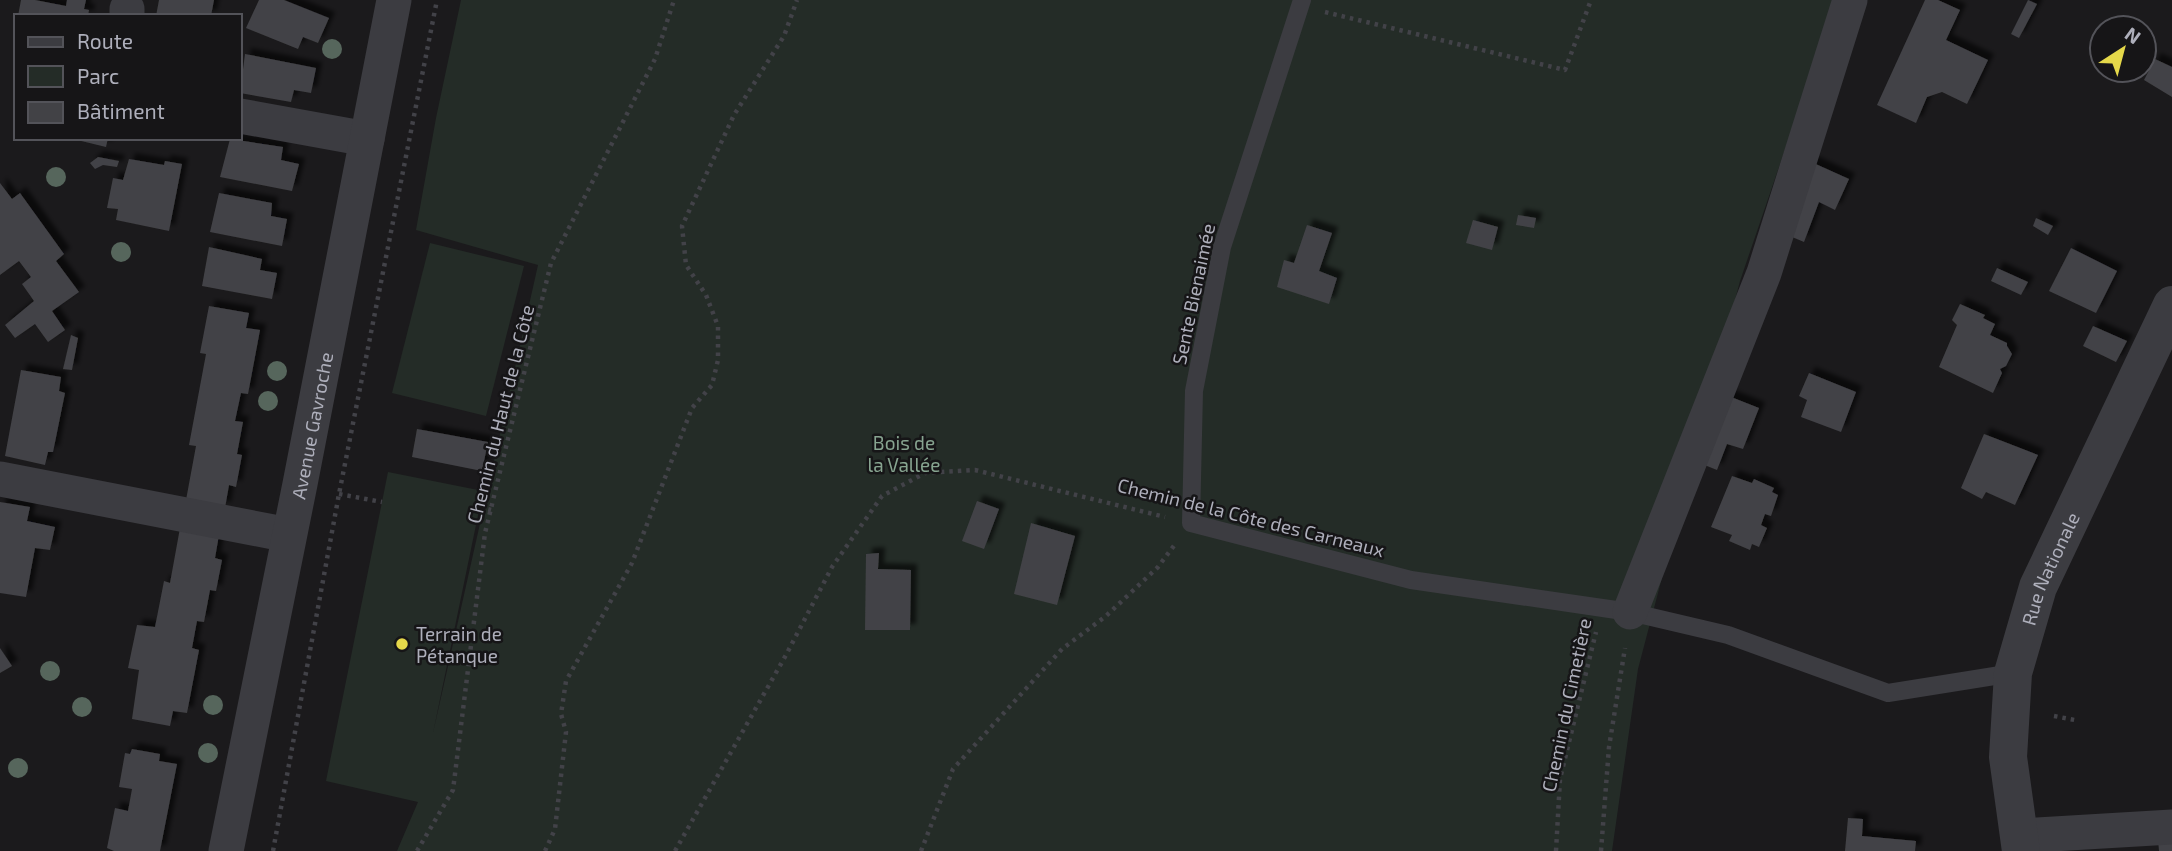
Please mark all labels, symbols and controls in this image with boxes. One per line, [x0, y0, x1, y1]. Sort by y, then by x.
legend [14, 14, 242, 140]
north arrow [2088, 14, 2158, 84]
text: N [2121, 22, 2146, 48]
text: Route [77, 28, 133, 53]
text: Parc [77, 63, 119, 88]
text: Bâtiment [77, 98, 165, 123]
street label: Sente Bienaimée [1167, 221, 1219, 367]
street label: Chemin du Haut de la Côte [462, 302, 538, 526]
street label: Avenue Gavroche [286, 350, 337, 501]
park label: Bois de la Vallée [867, 431, 941, 476]
street label: Chemin de la Côte des Carneaux [1115, 473, 1387, 561]
street label: Rue Nationale [2016, 508, 2084, 628]
street label: Chemin du Cimetière [1536, 616, 1596, 794]
place label: Terrain de Pétanque [416, 622, 502, 667]
marker: Terrain de Pétanque [394, 636, 410, 652]

